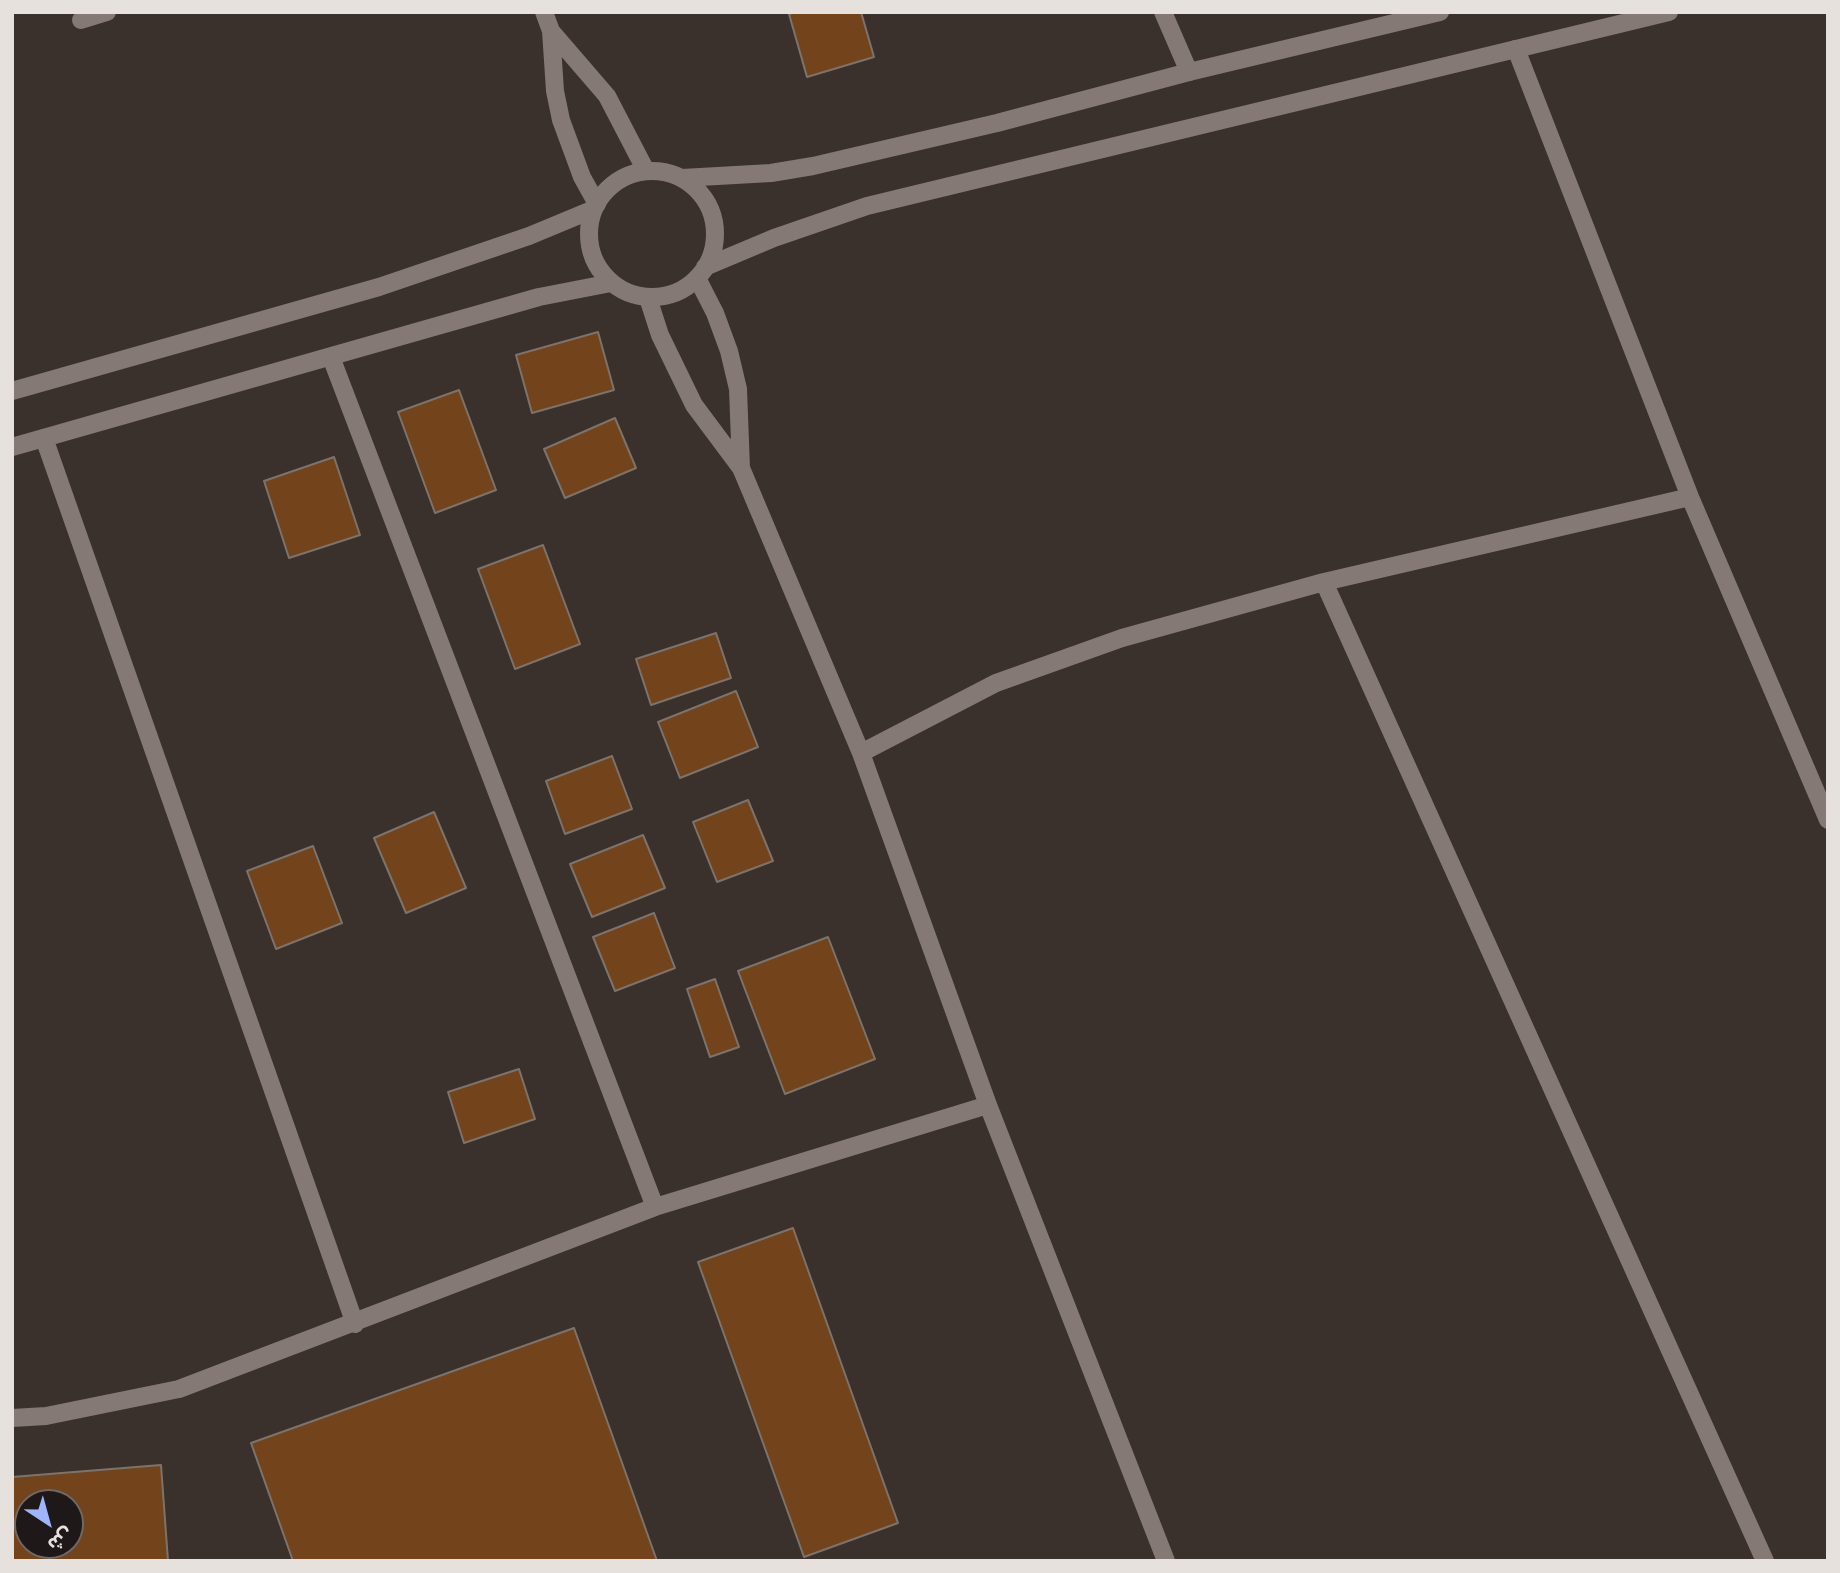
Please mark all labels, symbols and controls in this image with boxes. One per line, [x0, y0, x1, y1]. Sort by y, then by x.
north arrow [14, 1489, 84, 1559]
text: ش [43, 1523, 78, 1557]

